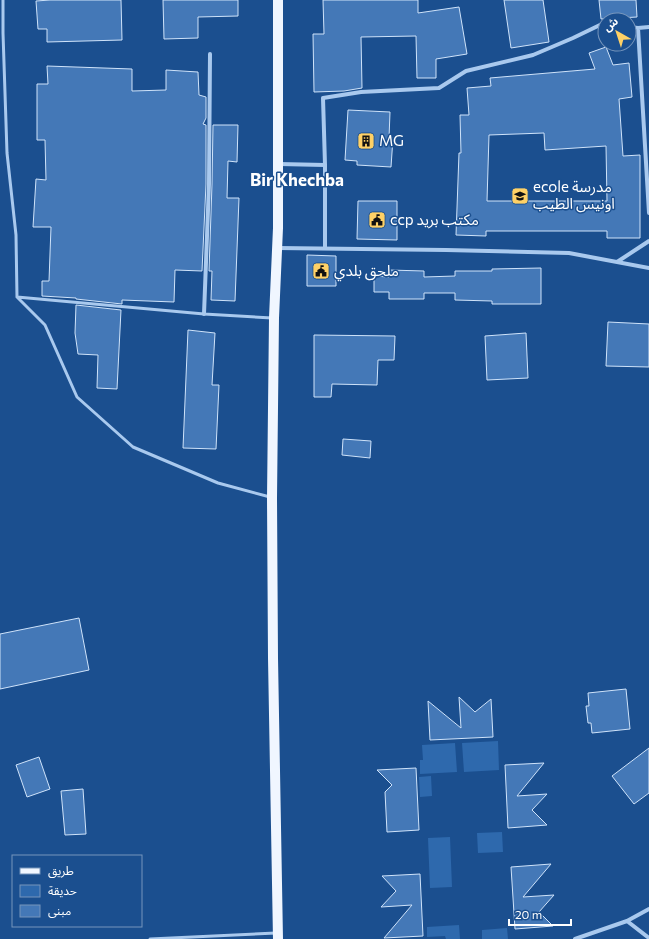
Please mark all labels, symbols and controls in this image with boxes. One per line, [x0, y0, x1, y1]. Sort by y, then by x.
north arrow [597, 12, 637, 52]
text: ش [600, 14, 621, 34]
building icon: MG [356, 131, 376, 151]
place label: MG [379, 131, 404, 149]
district label: Bir Khechba [250, 169, 344, 190]
place label: ecole مدرسة اونيس الطيب [533, 177, 615, 213]
school or university icon: ecole مدرسة اونيس الطيب [510, 186, 530, 206]
public building icon: ccp مكتب بريد [367, 210, 387, 230]
place label: ccp مكتب بريد [390, 210, 479, 229]
public building icon: ملحق بلدي [311, 261, 331, 281]
place label: ملحق بلدي [334, 261, 399, 282]
legend [12, 855, 142, 927]
text: طريق [48, 863, 74, 879]
text: حديقة [48, 883, 77, 898]
scale bar [509, 901, 571, 927]
text: مبنى [48, 903, 71, 918]
text: 20 m [515, 907, 542, 921]

